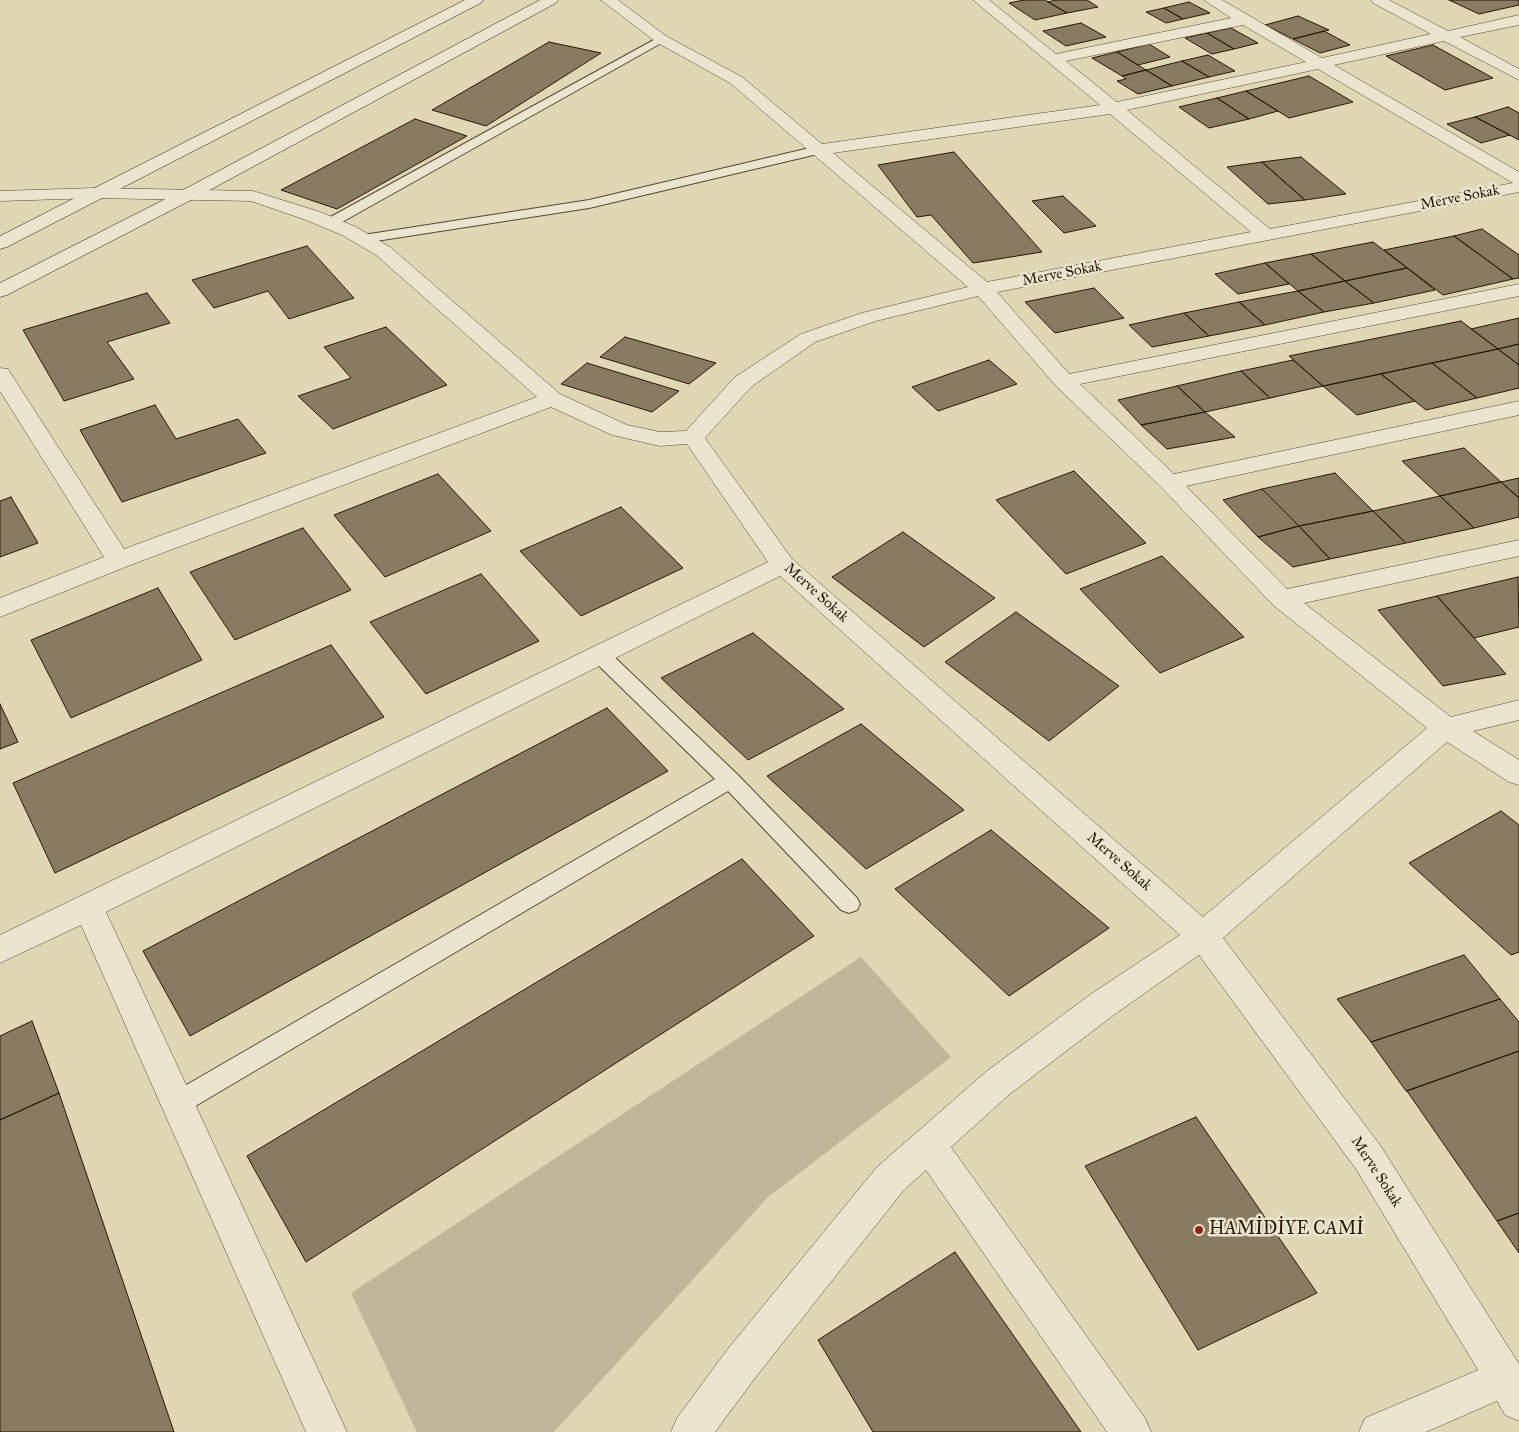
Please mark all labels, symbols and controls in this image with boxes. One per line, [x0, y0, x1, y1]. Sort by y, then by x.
street label: Merve Sokak [1419, 181, 1501, 215]
street label: Merve Sokak [1021, 257, 1103, 291]
street label: Merve Sokak [780, 559, 852, 627]
street label: Merve Sokak [1083, 829, 1155, 895]
street label: Merve Sokak [1347, 1133, 1405, 1211]
place label: HAMİDİYE CAMİ [1209, 1219, 1364, 1241]
marker: HAMİDİYE CAMİ [1193, 1224, 1205, 1236]

